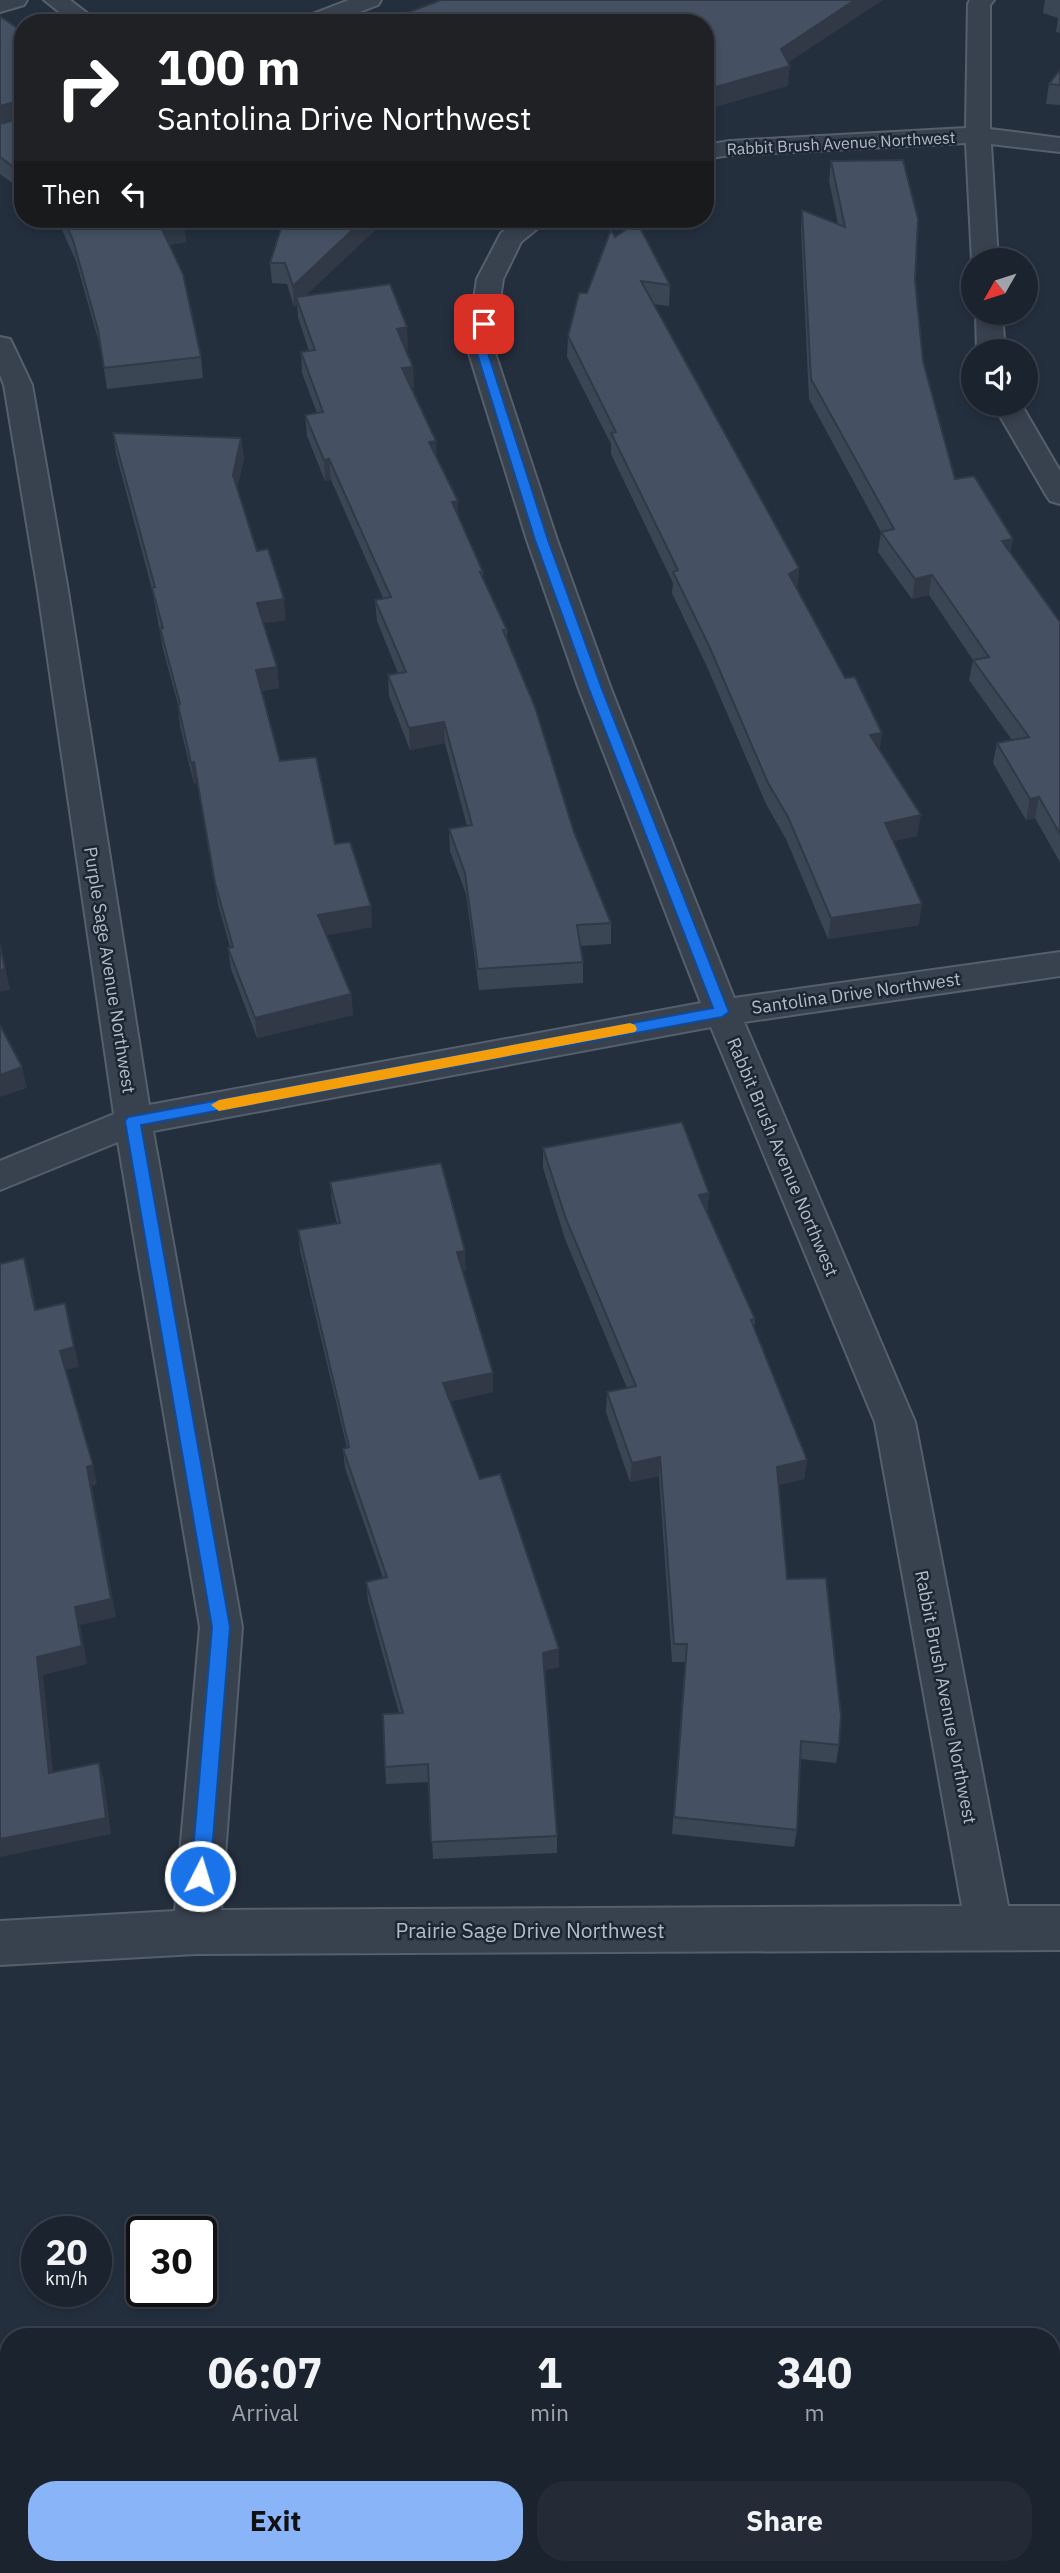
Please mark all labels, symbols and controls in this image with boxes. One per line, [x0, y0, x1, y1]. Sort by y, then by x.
text: 100 m [157, 35, 301, 98]
icon: right [42, 42, 133, 133]
text: Santolina Drive Northwest [157, 97, 531, 139]
street label: Rabbit Brush Avenue Northwest [726, 127, 956, 159]
icon: left [115, 175, 153, 213]
text: Then [42, 177, 101, 211]
north arrow [961, 248, 1038, 326]
map controls [961, 248, 1038, 416]
pin [454, 294, 514, 354]
icon: arrive [465, 305, 503, 343]
button: sound [961, 339, 1038, 416]
street label: Purple Sage Avenue Northwest [79, 845, 141, 1095]
street label: Santolina Drive Northwest [750, 967, 962, 1019]
street label: Rabbit Brush Avenue Northwest [722, 1034, 844, 1280]
street label: Rabbit Brush Avenue Northwest [910, 1568, 982, 1826]
position arrow [163, 1839, 237, 1913]
street label: Prairie Sage Drive Northwest [395, 1916, 665, 1944]
speed limit sign: 30 [126, 2216, 217, 2307]
text: 20 [45, 2229, 88, 2275]
text: km/h [45, 2267, 88, 2290]
text: 06:07 [208, 2345, 322, 2400]
text: 1 [537, 2345, 562, 2400]
text: 340 [777, 2345, 852, 2400]
text: Arrival [232, 2397, 299, 2427]
text: min [530, 2397, 569, 2427]
text: m [804, 2397, 825, 2427]
button: Exit [28, 2481, 523, 2561]
button: Share [537, 2481, 1032, 2561]

